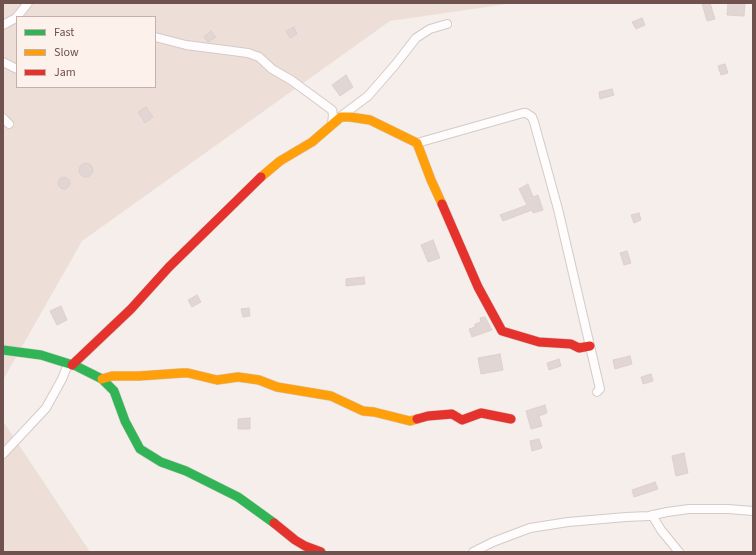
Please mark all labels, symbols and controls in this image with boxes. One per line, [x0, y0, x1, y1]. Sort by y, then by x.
legend [16, 16, 156, 88]
text: Fast [54, 24, 74, 41]
text: Slow [54, 44, 79, 61]
text: Jam [54, 64, 76, 81]

